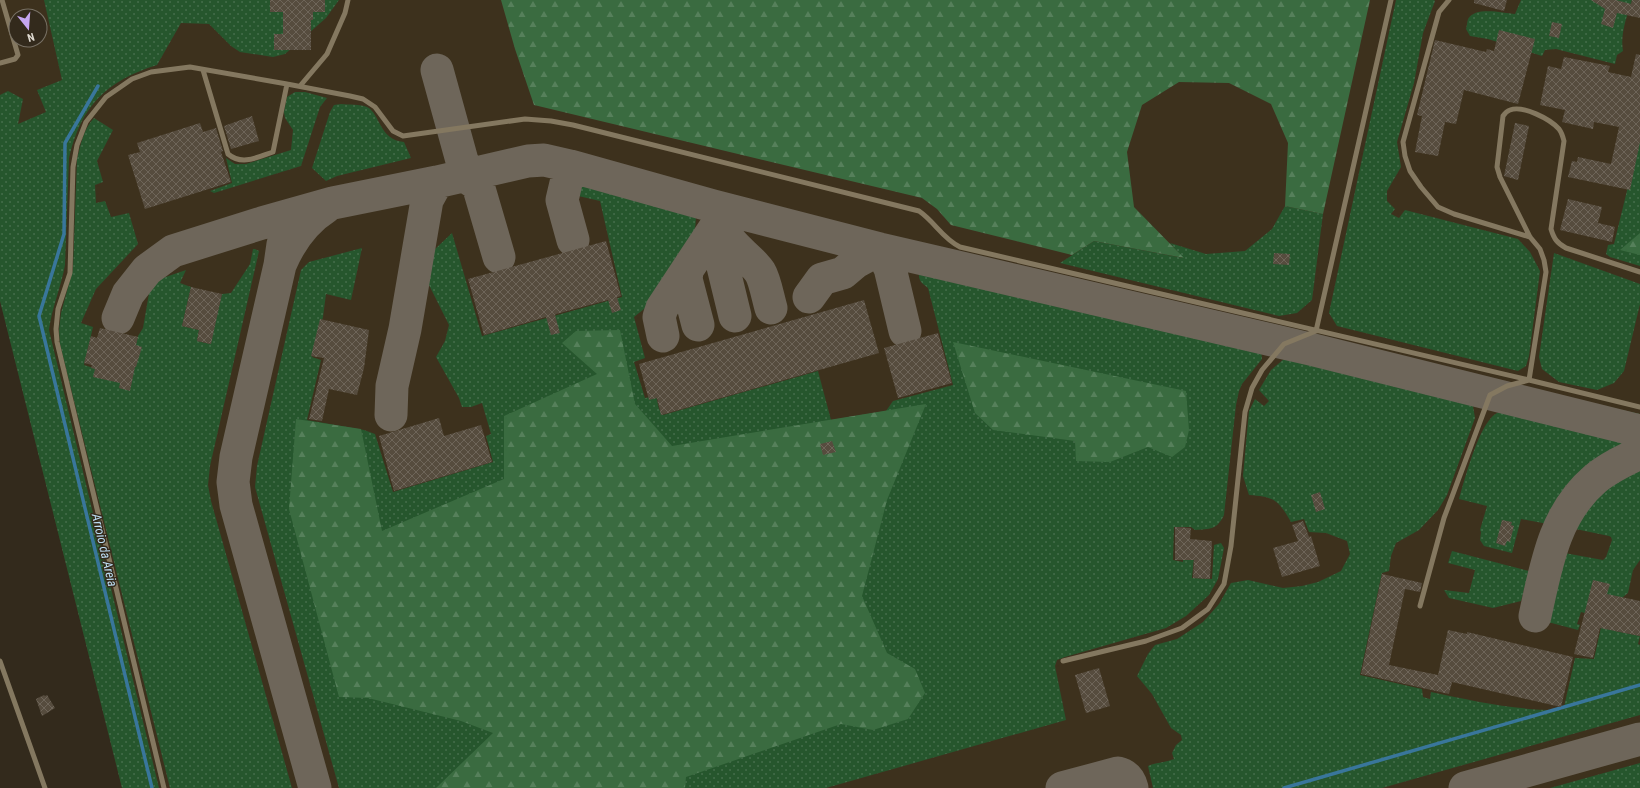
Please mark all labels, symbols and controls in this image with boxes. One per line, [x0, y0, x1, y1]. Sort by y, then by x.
north arrow [8, 8, 48, 48]
text: N [25, 30, 36, 44]
water label: Arroio da Areia [89, 511, 120, 588]

